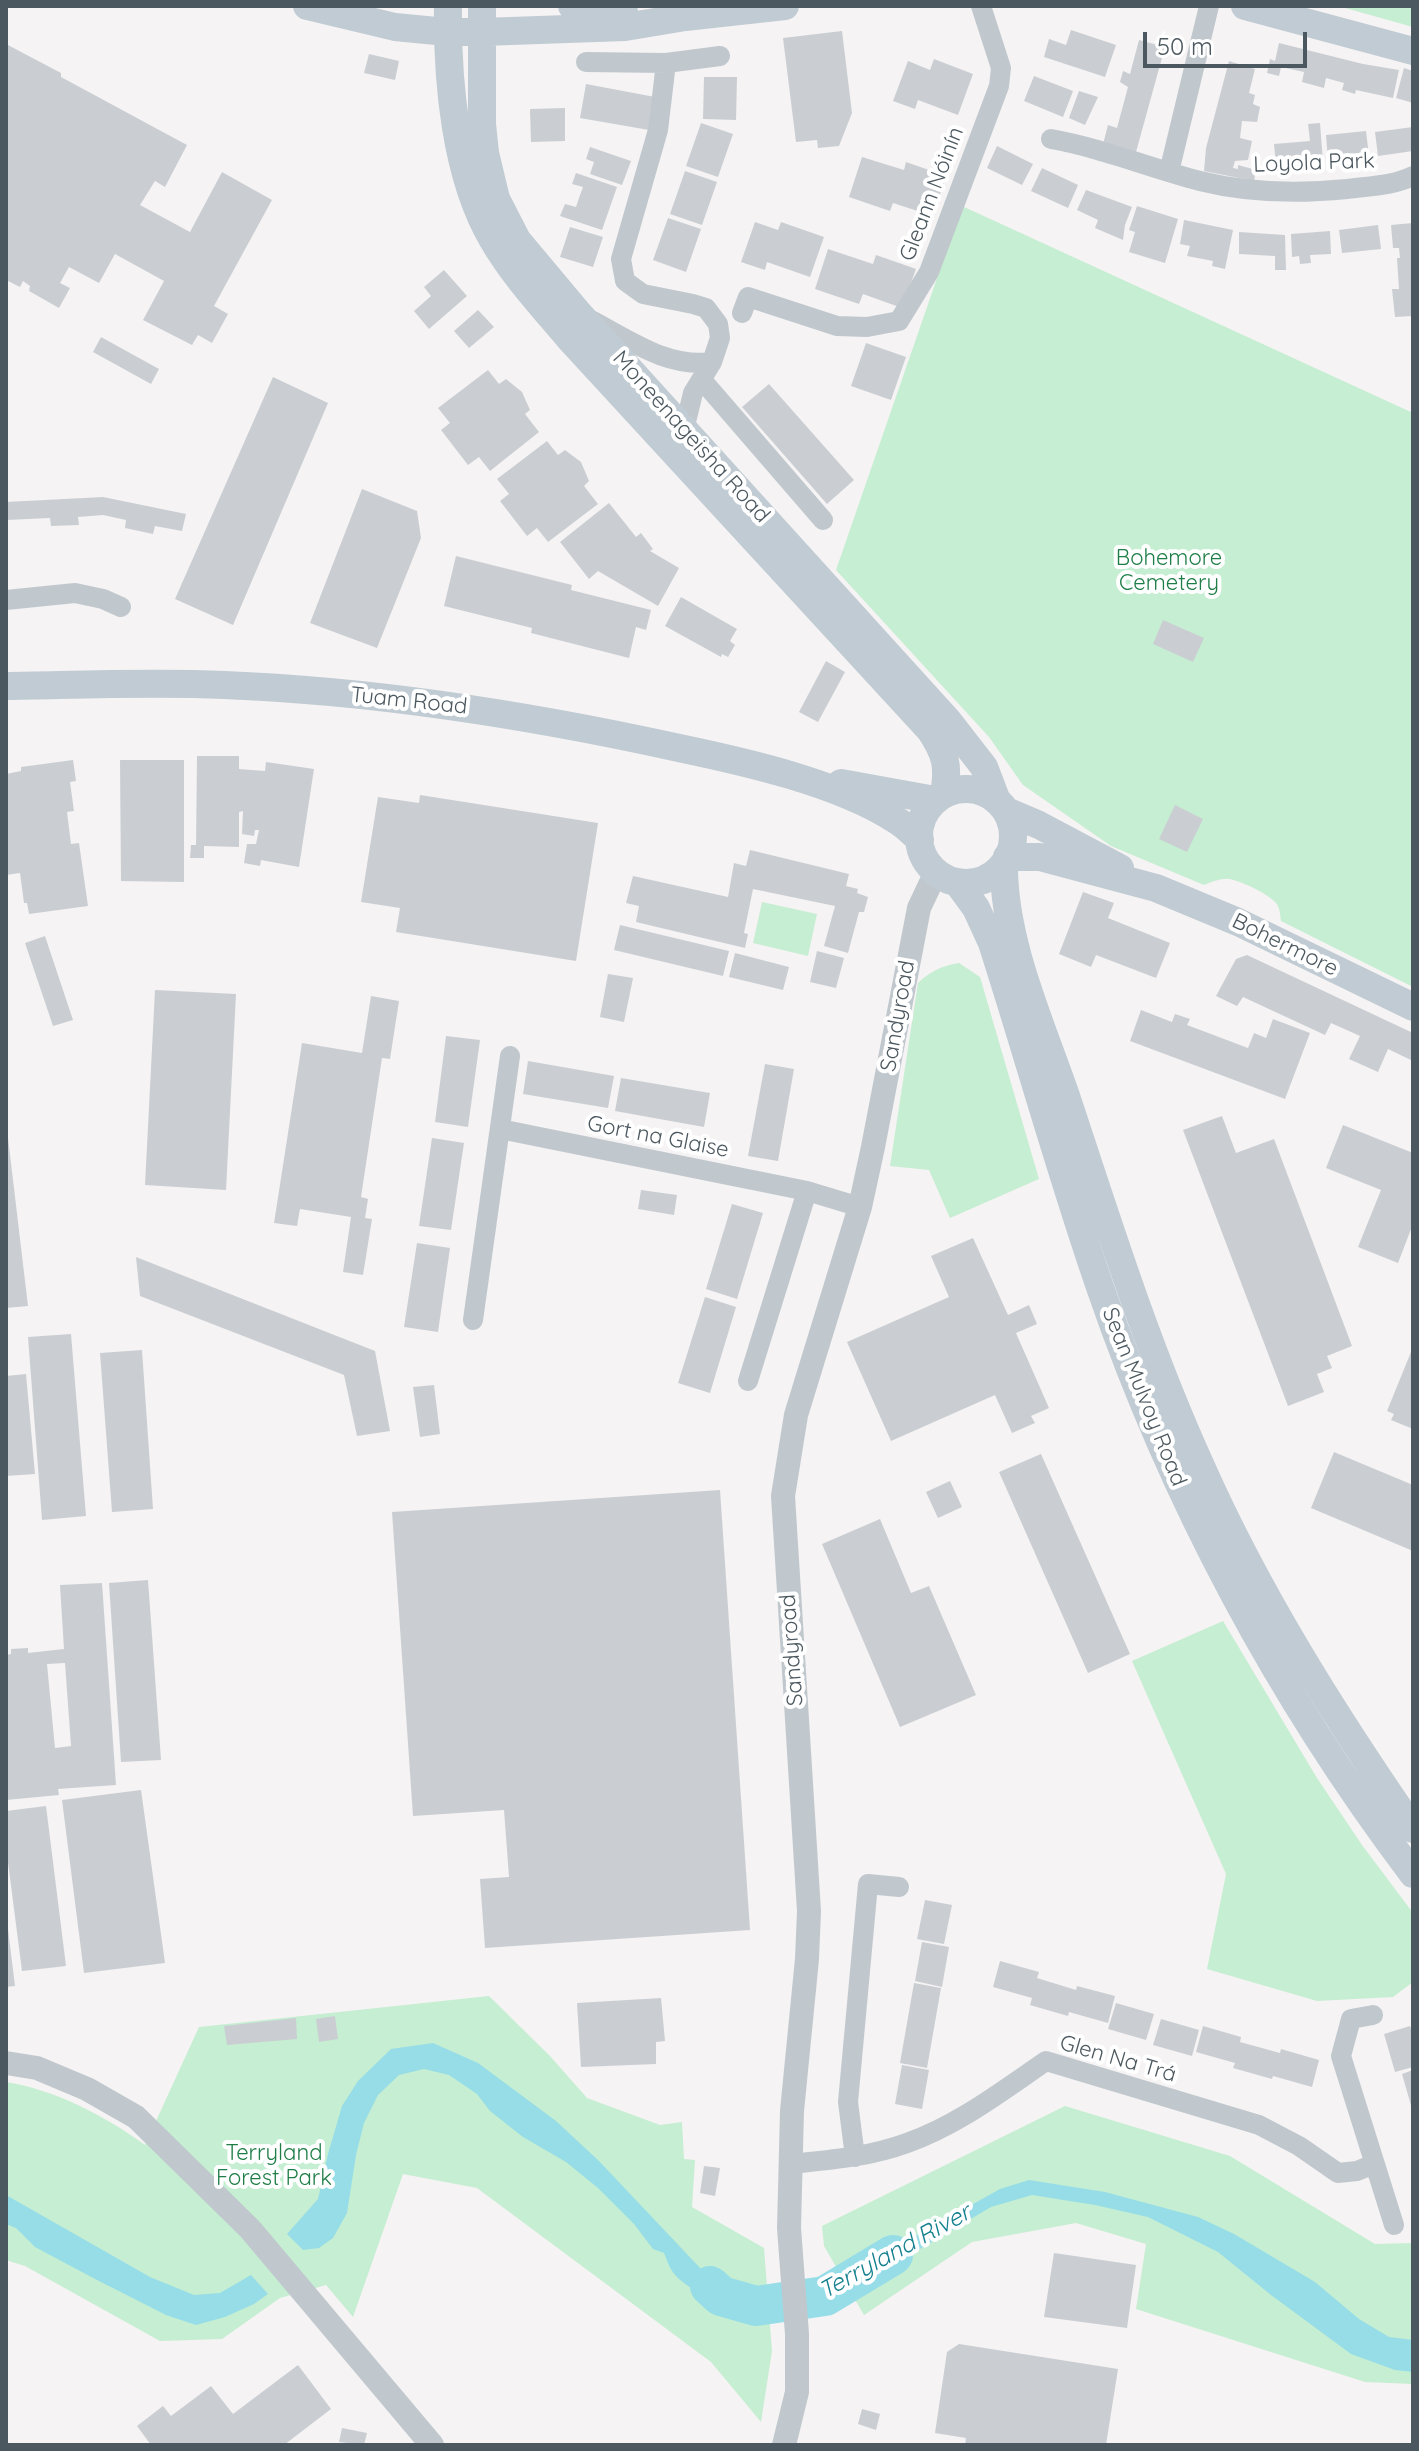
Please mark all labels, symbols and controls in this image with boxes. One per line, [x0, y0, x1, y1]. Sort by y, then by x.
scale bar [1147, 16, 1311, 66]
text: 50 m [1157, 31, 1213, 61]
street label: Gleann Nóinín [894, 123, 970, 265]
street label: Loyola Park [1253, 148, 1375, 178]
street label: Moneenageisha Road [607, 346, 775, 528]
park label: Bohemore Cemetery [1116, 545, 1222, 596]
street label: Tuam Road [349, 682, 469, 720]
street label: Bohermore [1228, 908, 1342, 982]
street label: Sandyroad [875, 958, 921, 1074]
street label: Gort na Glaise [585, 1110, 731, 1164]
street label: Sean Mulvoy Road [1096, 1304, 1192, 1490]
street label: Sandyroad [775, 1593, 809, 1707]
street label: Glen Na Trá [1057, 2030, 1179, 2088]
park label: Terryland Forest Park [216, 2140, 332, 2192]
water label: Terryland River [814, 2198, 976, 2306]

